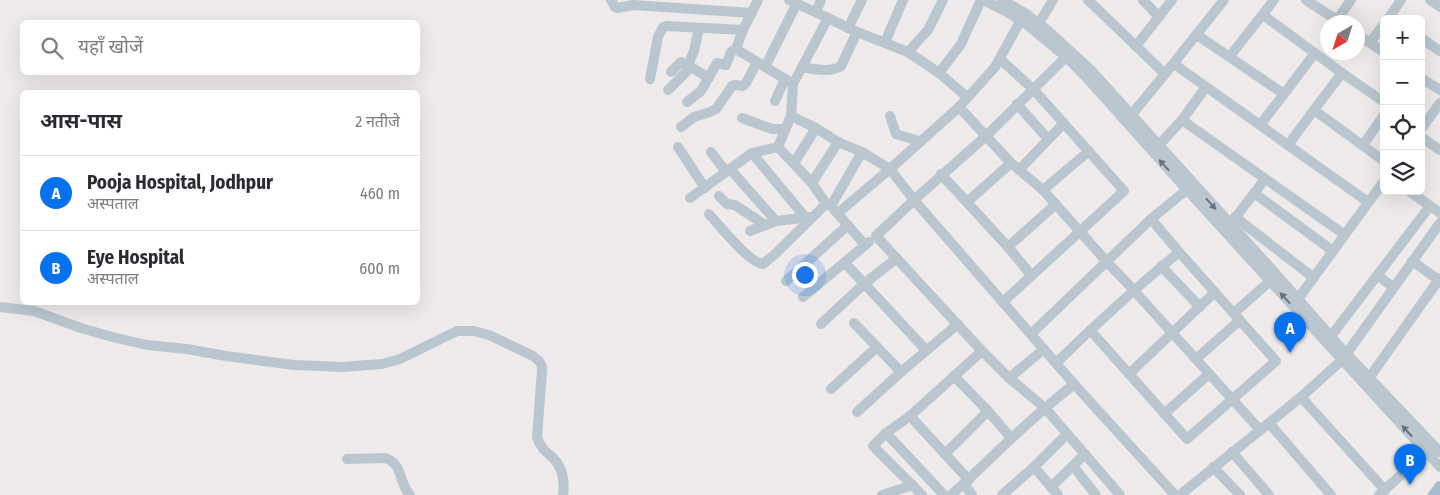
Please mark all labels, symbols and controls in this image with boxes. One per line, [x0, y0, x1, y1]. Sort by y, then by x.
north arrow [1320, 15, 1365, 60]
map controls [1380, 15, 1425, 195]
button: + [1380, 15, 1425, 60]
search box [20, 20, 420, 75]
icon: search [38, 34, 66, 62]
text: यहाँ खोजें [78, 35, 143, 58]
button: − [1380, 60, 1425, 105]
button: locate [1380, 105, 1425, 150]
text: आस-पास [40, 108, 122, 134]
text: 2 नतीजे [355, 112, 400, 131]
button: layers [1380, 150, 1425, 195]
one-way arrow [1159, 159, 1170, 171]
text: Pooja Hospital, Jodhpur [87, 171, 273, 194]
text: A [52, 184, 60, 203]
text: 460 m [360, 184, 400, 203]
text: अस्पताल [87, 194, 139, 213]
one-way arrow [1206, 198, 1217, 211]
text: Eye Hospital [87, 246, 184, 269]
text: B [52, 259, 60, 278]
text: 600 m [359, 259, 400, 278]
your location [792, 262, 818, 288]
text: अस्पताल [87, 269, 139, 288]
one-way arrow [1279, 293, 1291, 305]
pin: A [1274, 312, 1306, 353]
one-way arrow [1401, 425, 1413, 437]
pin: B [1394, 444, 1426, 485]

